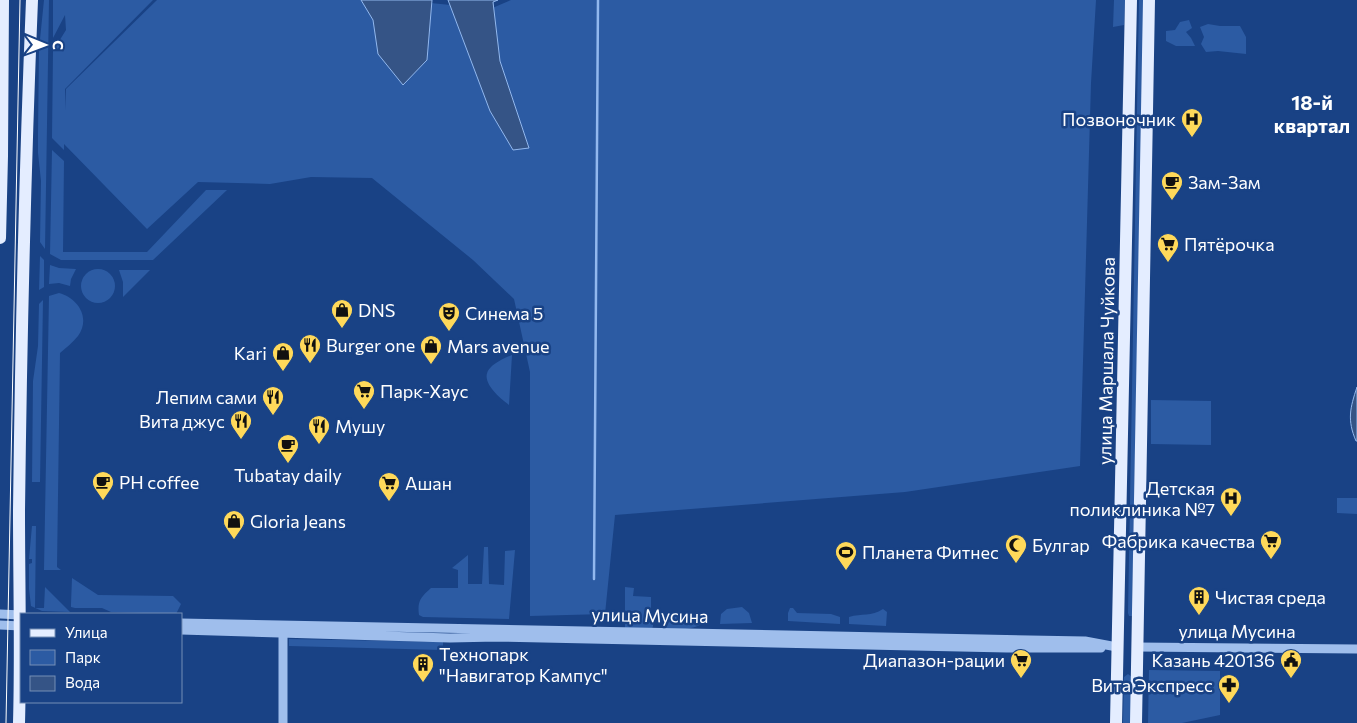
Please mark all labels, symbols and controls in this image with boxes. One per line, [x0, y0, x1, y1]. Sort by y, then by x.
north arrow [20, 20, 70, 70]
text: С [50, 40, 67, 50]
district label: 18-й квартал [1274, 90, 1350, 137]
hospital icon: Позвоночник [1180, 107, 1204, 138]
place label: Позвоночник [1062, 108, 1176, 130]
cafe icon: Зам-Зам [1160, 170, 1184, 201]
place label: Зам-Зам [1188, 171, 1261, 193]
supermarket icon: Пятёрочка [1156, 232, 1180, 263]
place label: Пятёрочка [1184, 233, 1275, 255]
street label: улица Маршала Чуйкова [1093, 257, 1119, 465]
shop icon: DNS [330, 298, 354, 329]
place label: DNS [358, 299, 395, 321]
theatre icon: Синема 5 [437, 301, 461, 332]
place label: Синема 5 [465, 302, 543, 324]
restaurant icon: Burger one [298, 333, 322, 364]
place label: Burger one [326, 334, 415, 356]
shop icon: Mars avenue [419, 334, 443, 365]
place label: Mars avenue [447, 335, 549, 357]
shop icon: Kari [271, 341, 295, 372]
place label: Kari [234, 342, 267, 364]
supermarket icon: Парк-Хаус [352, 379, 376, 410]
place label: Парк-Хаус [380, 380, 469, 402]
restaurant icon: Лепим сами [261, 385, 285, 416]
place label: Лепим сами [156, 386, 257, 408]
restaurant icon: Вита джус [229, 409, 253, 440]
place label: Вита джус [139, 410, 225, 432]
restaurant icon: Мушу [307, 414, 331, 445]
place label: Мушу [335, 415, 385, 437]
cafe icon: Tubatay daily [276, 433, 300, 464]
place label: Tubatay daily [234, 464, 342, 486]
cafe icon: PH coffee [91, 470, 115, 501]
place label: PH coffee [119, 471, 199, 493]
supermarket icon: Ашан [377, 471, 401, 502]
place label: Ашан [405, 472, 452, 494]
place label: Детская поликлиника №7 [1069, 477, 1215, 520]
hospital icon: Детская поликлиника №7 [1219, 486, 1243, 517]
shop icon: Gloria Jeans [222, 509, 246, 540]
place label: Gloria Jeans [250, 510, 346, 532]
supermarket icon: Фабрика качества [1259, 529, 1283, 560]
place label: Фабрика качества [1102, 530, 1255, 552]
mosque icon: Булгар [1004, 533, 1028, 564]
place label: Булгар [1032, 534, 1090, 556]
sports icon: Планета Фитнес [834, 540, 858, 571]
place label: Планета Фитнес [862, 541, 999, 563]
building icon: Чистая среда [1187, 585, 1211, 616]
place label: Чистая среда [1215, 586, 1326, 608]
street label: улица Мусина [591, 603, 709, 627]
legend [20, 613, 182, 703]
street label: улица Мусина [1178, 620, 1296, 642]
text: Улица [65, 623, 107, 641]
place label: Технопарк "Навигатор Кампус" [439, 643, 608, 686]
text: Парк [65, 648, 101, 666]
supermarket icon: Диапазон-рации [1009, 648, 1033, 679]
public building icon: Казань 420136 [1279, 648, 1303, 679]
place label: Диапазон-рации [863, 649, 1005, 671]
place label: Казань 420136 [1152, 649, 1275, 671]
building icon: Технопарк "Навигатор Кампус" [411, 652, 435, 683]
text: Вода [65, 673, 100, 691]
pharmacy icon: Вита Экспресс [1217, 673, 1241, 704]
place label: Вита Экспресс [1091, 674, 1213, 696]

